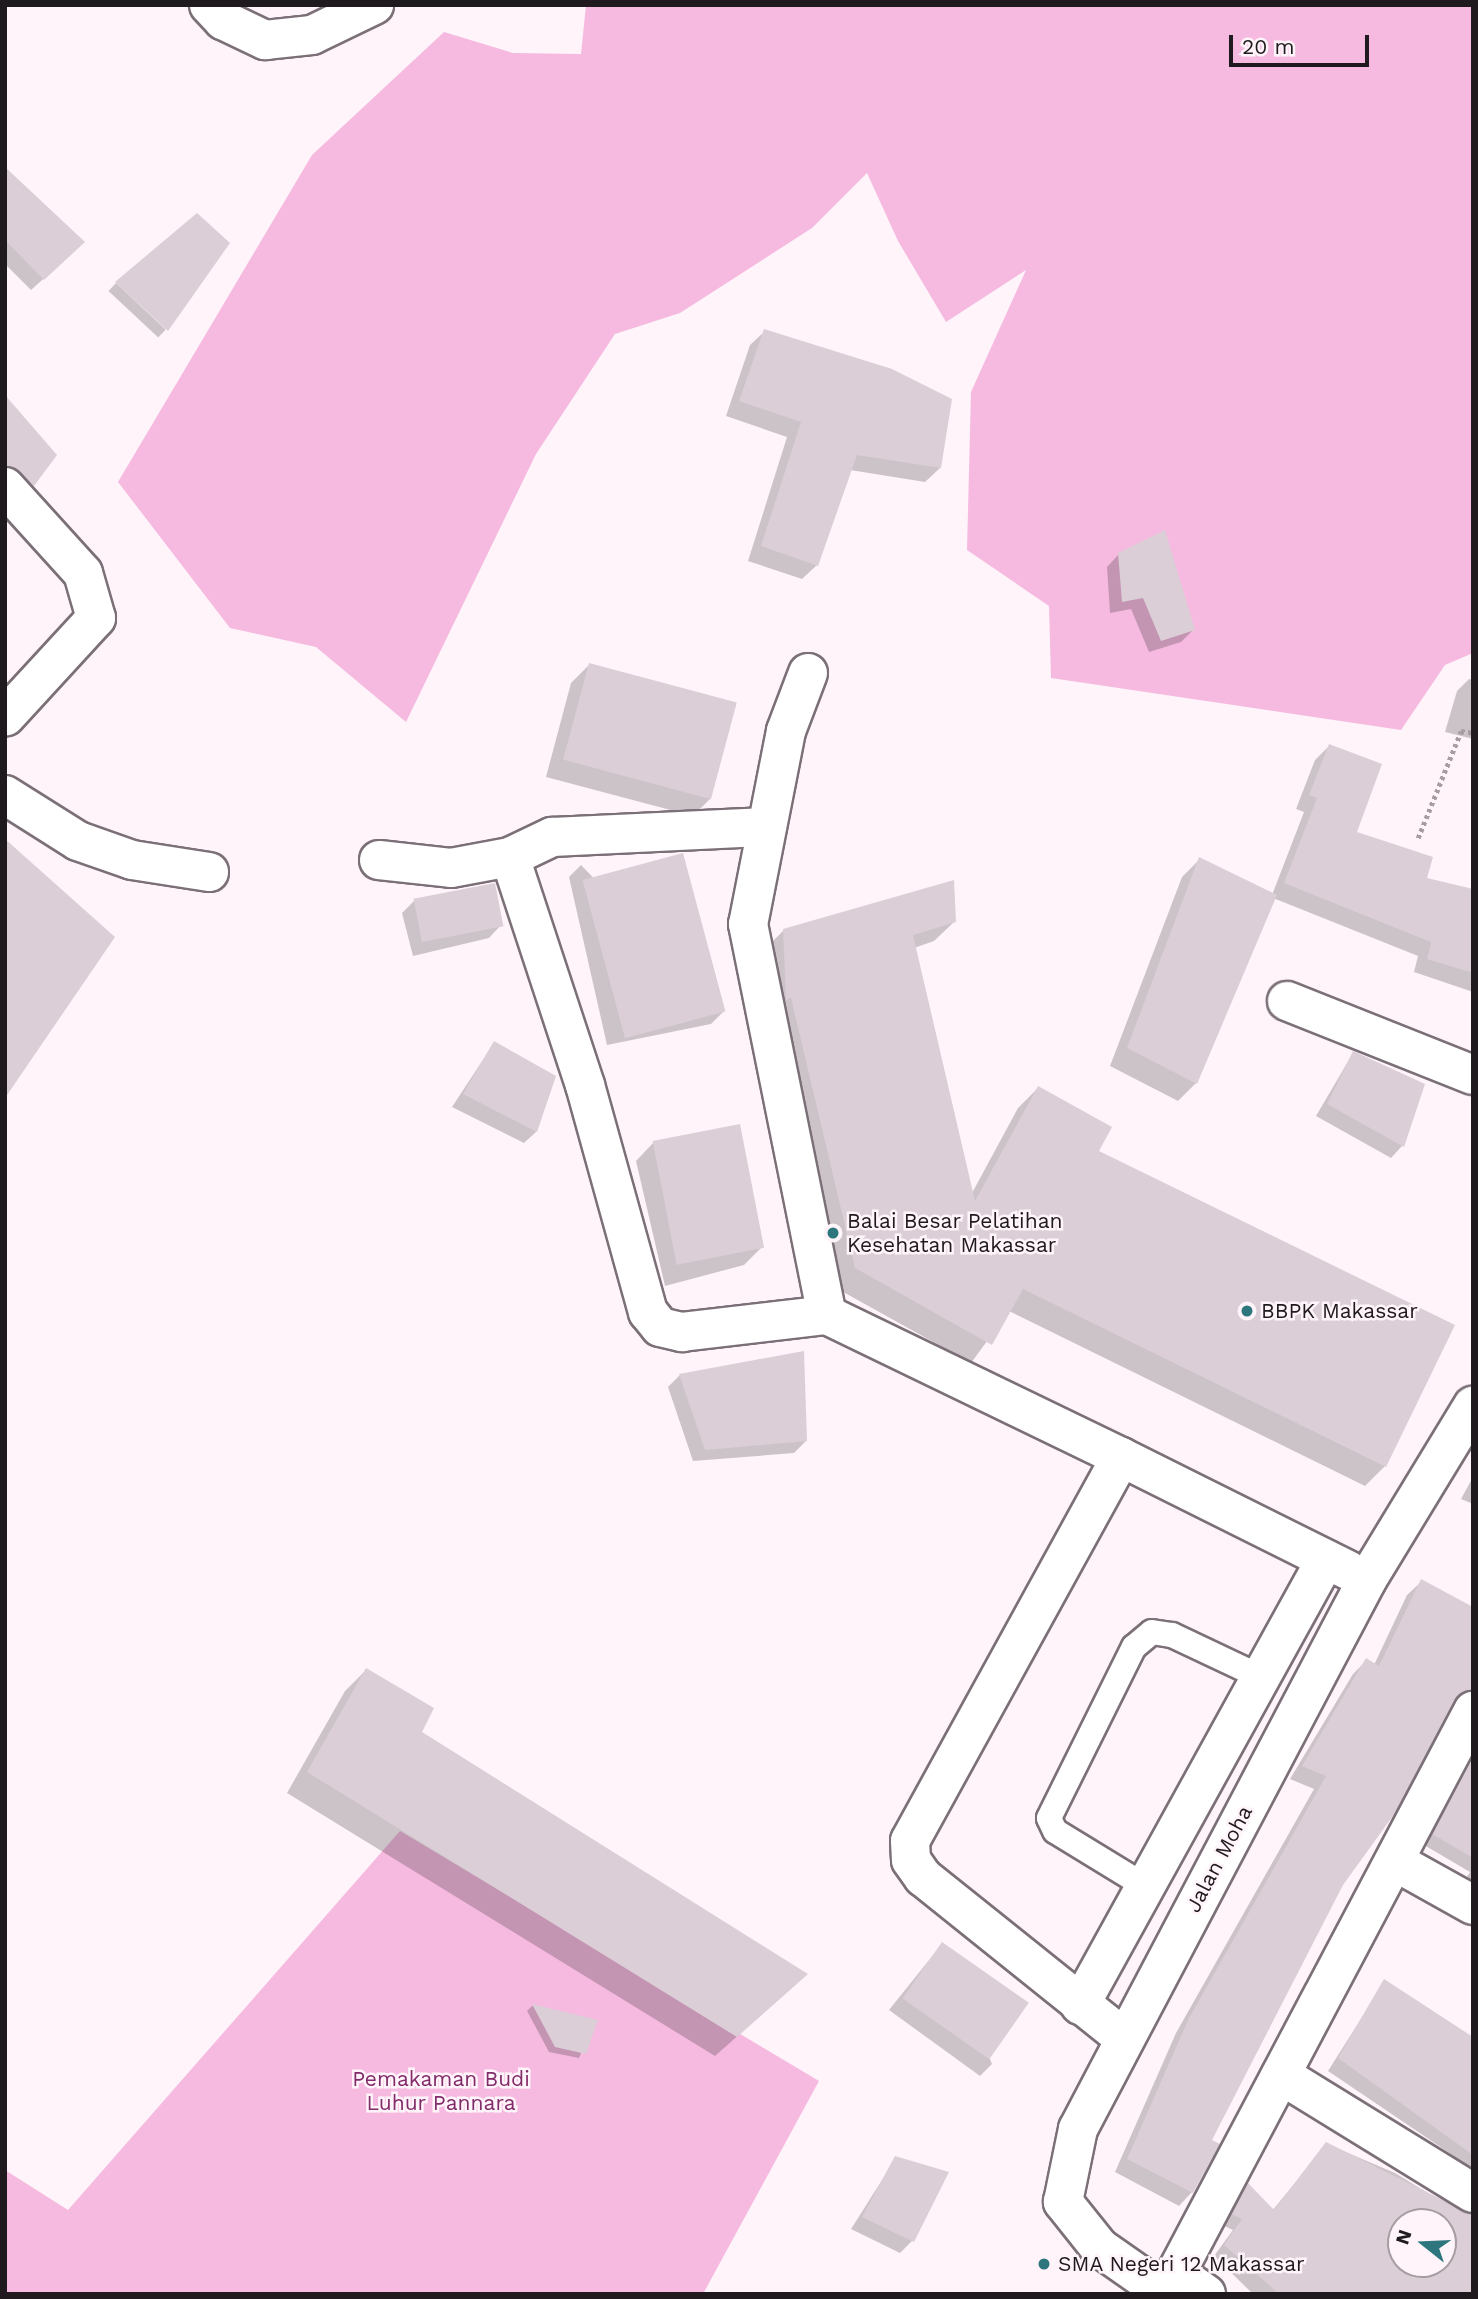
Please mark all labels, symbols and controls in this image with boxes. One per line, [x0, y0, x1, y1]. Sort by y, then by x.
scale bar [1233, 21, 1373, 65]
text: 20 m [1242, 34, 1294, 59]
place label: Balai Besar Pelatihan Kesehatan Makassar [847, 1208, 1063, 1258]
marker: Balai Besar Pelatihan Kesehatan Makassar [825, 1225, 841, 1241]
place label: BBPK Makassar [1261, 1298, 1418, 1324]
marker: BBPK Makassar [1239, 1303, 1255, 1319]
street label: Jalan Moha [1180, 1801, 1258, 1917]
park label: Pemakaman Budi Luhur Pannara [352, 2066, 530, 2116]
north arrow [1387, 2208, 1457, 2278]
text: N [1390, 2227, 1417, 2247]
place label: SMA Negeri 12 Makassar [1058, 2251, 1306, 2277]
marker: SMA Negeri 12 Makassar [1036, 2256, 1052, 2272]

